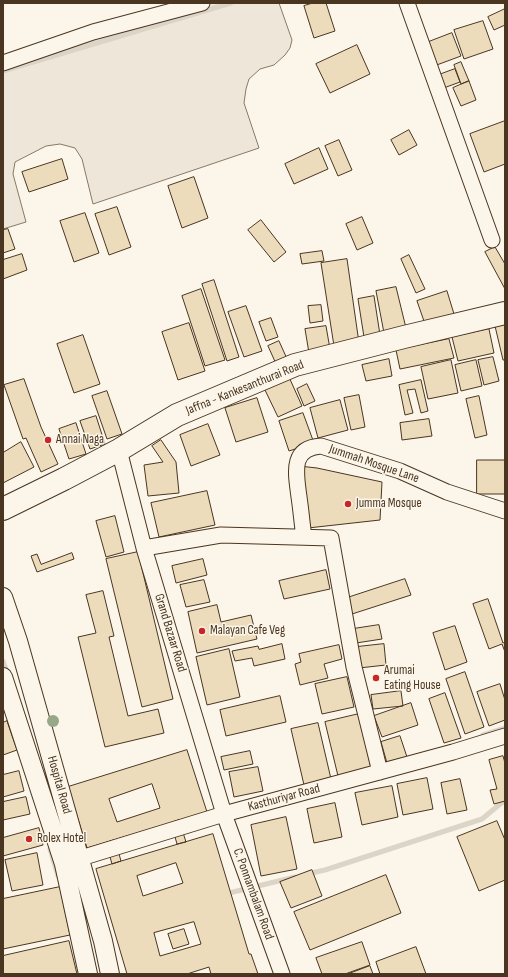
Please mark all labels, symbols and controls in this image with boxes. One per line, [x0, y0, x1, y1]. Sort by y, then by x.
street label: Jaffna - Kankesanthurai Road [184, 357, 306, 419]
place label: Annai Naga [56, 432, 104, 448]
marker: Annai Naga [43, 435, 53, 445]
street label: Jummah Mosque Lane [327, 441, 421, 487]
place label: Jumma Mosque [356, 496, 422, 512]
marker: Jumma Mosque [343, 499, 353, 509]
street label: Grand Bazaar Road [151, 592, 189, 674]
place label: Malayan Cafe Veg [210, 623, 285, 639]
marker: Malayan Cafe Veg [197, 626, 207, 636]
place label: Arumai Eating House [384, 663, 441, 694]
marker: Arumai Eating House [371, 673, 381, 683]
street label: Hospital Road [43, 754, 75, 816]
street label: Kasthuriyar Road [246, 781, 322, 815]
place label: Rolex Hotel [37, 831, 86, 847]
marker: Rolex Hotel [24, 834, 34, 844]
street label: C. Ponnambalam Road [229, 846, 277, 942]

